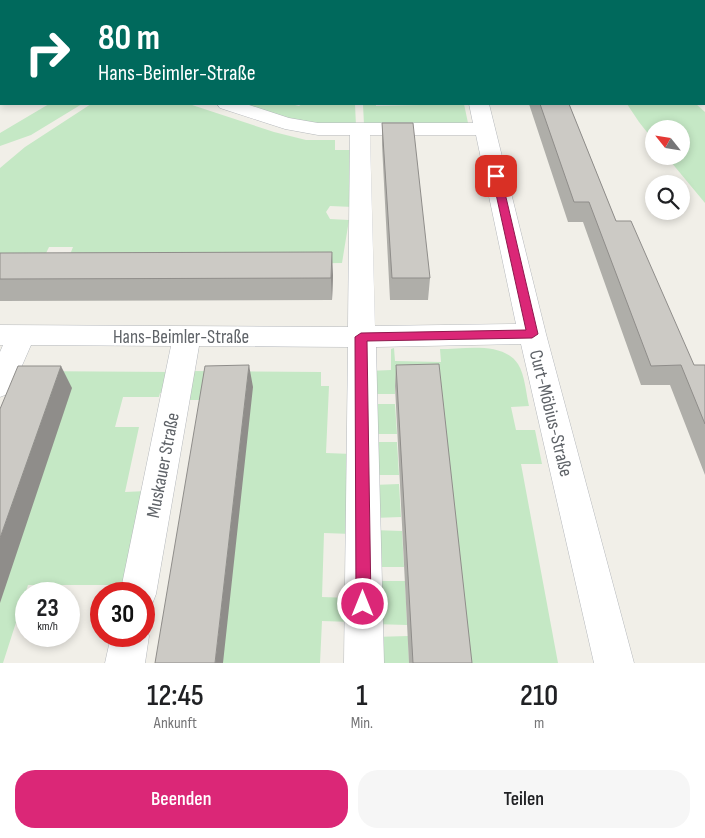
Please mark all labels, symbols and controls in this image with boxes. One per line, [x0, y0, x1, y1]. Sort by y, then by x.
text: 80 m [98, 17, 160, 60]
icon: right [15, 20, 80, 85]
text: Hans-Beimler-Straße [98, 60, 256, 87]
north arrow [645, 120, 690, 165]
map controls [645, 120, 690, 220]
pin [475, 155, 517, 197]
icon: arrive [482, 162, 510, 190]
button: search [645, 175, 690, 220]
street label: Hans-Beimler-Straße [113, 326, 249, 349]
street label: Curt-Möbius-Straße [524, 348, 577, 479]
street label: Muskauer Straße [142, 411, 185, 520]
position arrow [336, 577, 388, 629]
speed limit sign: 30 [90, 582, 155, 647]
text: 23 [36, 593, 59, 624]
text: km/h [37, 619, 58, 634]
text: 12:45 [147, 678, 204, 714]
text: 1 [356, 678, 368, 714]
text: 210 [520, 678, 558, 714]
text: Ankunft [154, 714, 197, 733]
text: Min. [351, 714, 373, 733]
text: m [534, 714, 544, 733]
button: Beenden [15, 770, 348, 828]
button: Teilen [358, 770, 690, 828]

